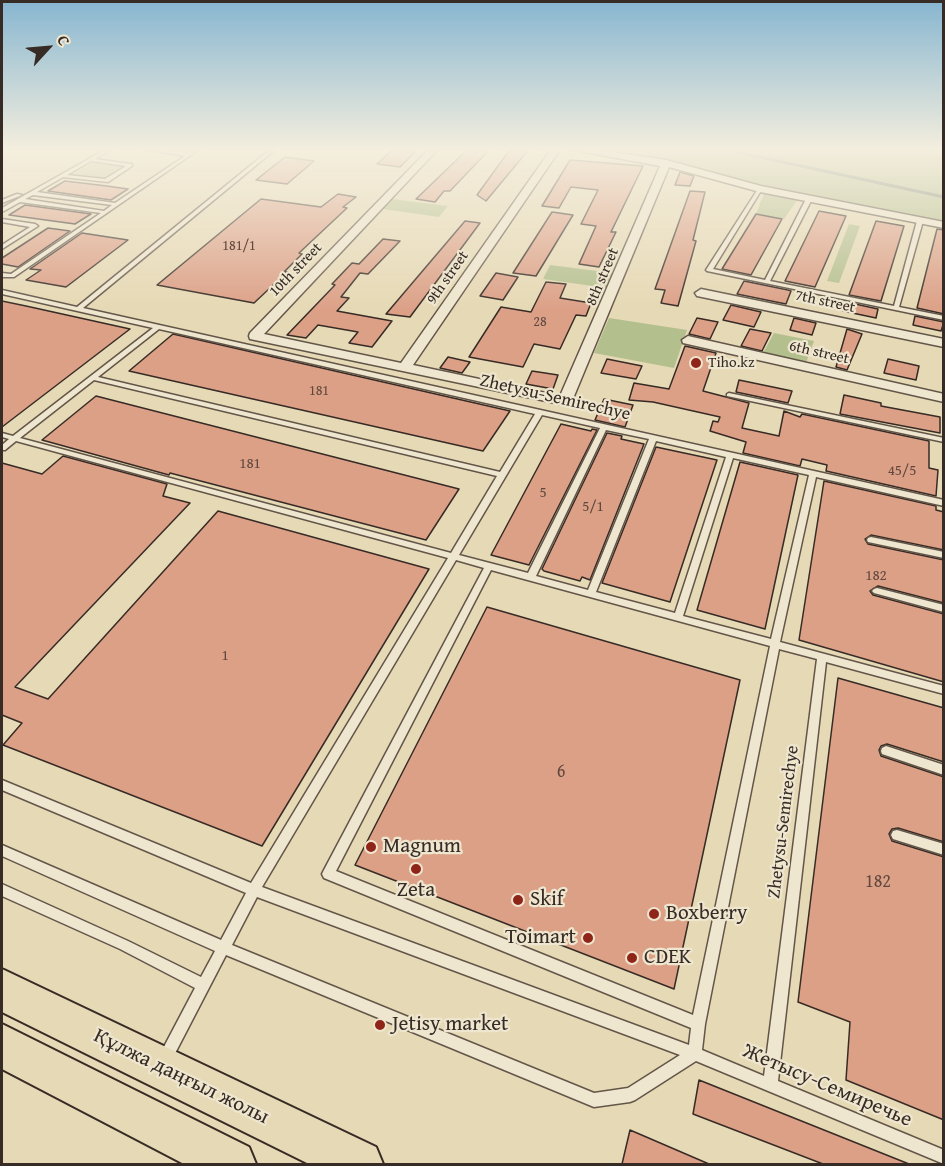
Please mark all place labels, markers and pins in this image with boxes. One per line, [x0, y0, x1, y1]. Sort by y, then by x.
place label: Tiho.kz [708, 354, 755, 372]
marker: Tiho.kz [689, 356, 703, 370]
place label: Magnum [383, 834, 461, 860]
marker: Magnum [364, 840, 378, 854]
marker: Zeta [409, 862, 423, 876]
place label: Zeta [397, 878, 435, 904]
place label: Skif [530, 887, 564, 913]
marker: Skif [511, 893, 525, 907]
place label: Boxberry [666, 901, 747, 927]
marker: Boxberry [647, 907, 661, 921]
place label: Toimart [505, 925, 576, 951]
marker: Toimart [581, 931, 595, 945]
place label: CDEK [644, 945, 691, 971]
marker: CDEK [625, 951, 639, 965]
place label: Jetisy market [392, 1012, 508, 1038]
marker: Jetisy market [373, 1018, 387, 1032]

